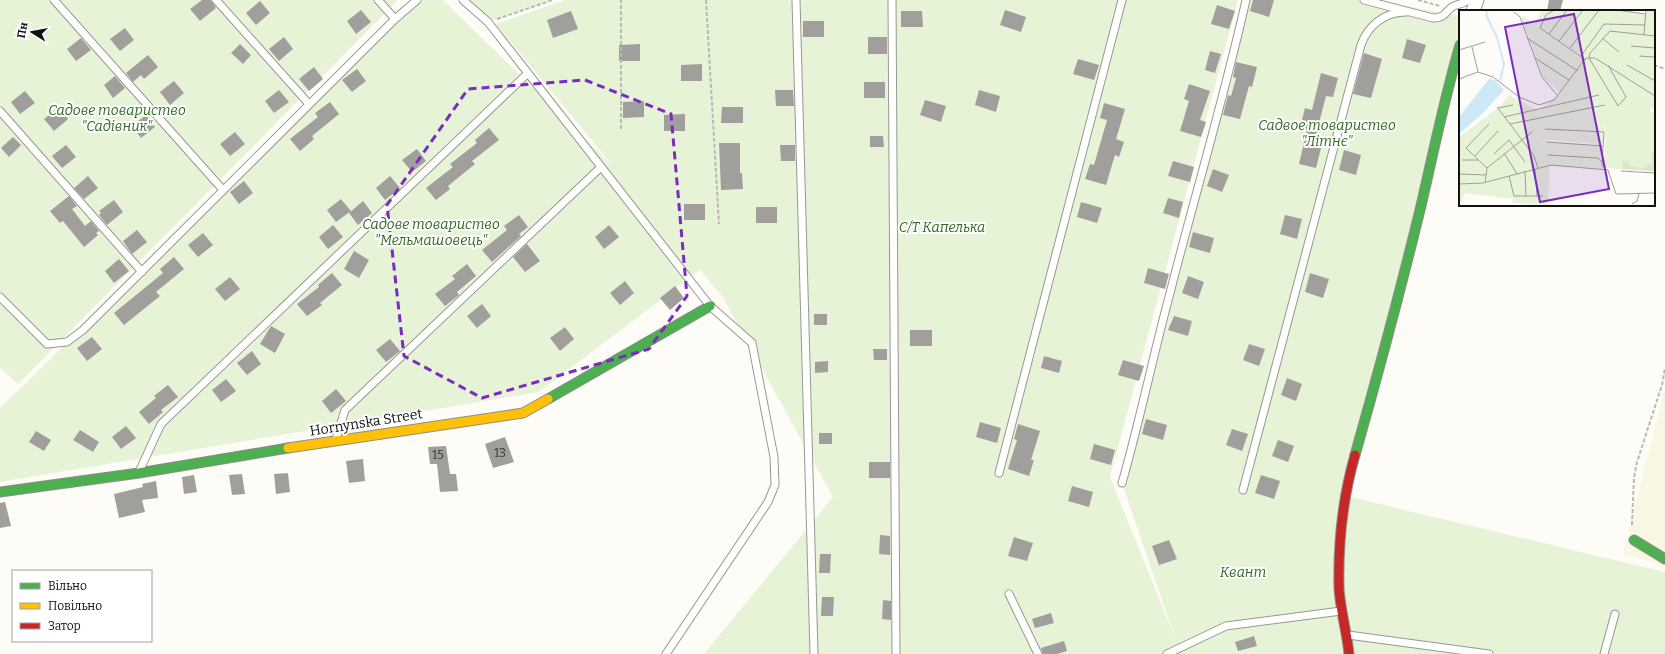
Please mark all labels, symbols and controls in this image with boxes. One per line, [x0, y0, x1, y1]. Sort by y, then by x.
inset map [1459, 10, 1655, 206]
north arrow [12, 12, 52, 52]
text: Пн [15, 21, 31, 39]
park label: Садове товариство "Садівник" [48, 102, 186, 135]
park label: Садвое товариство "Літнє" [1258, 117, 1396, 150]
park label: Садове товариство "Мельмашовець" [362, 216, 500, 249]
park label: С/Т Капелька [899, 219, 985, 236]
street label: Hornynska Street [309, 405, 424, 440]
house number: 13 [494, 446, 506, 460]
house number: 15 [432, 448, 444, 462]
park label: Квант [1220, 564, 1266, 581]
legend [12, 570, 152, 642]
text: Вільно [48, 579, 87, 593]
text: Повільно [48, 599, 102, 613]
text: Затор [48, 619, 81, 633]

